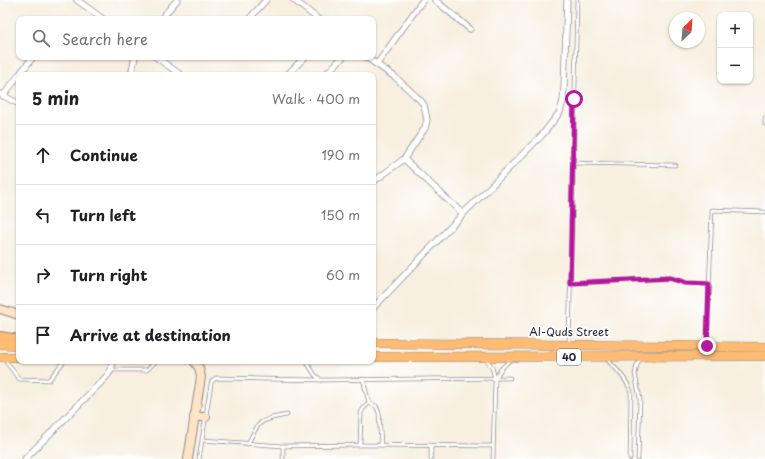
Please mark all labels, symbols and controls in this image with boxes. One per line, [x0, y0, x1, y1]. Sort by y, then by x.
north arrow [669, 12, 705, 48]
map controls [717, 12, 753, 84]
button: + [717, 12, 753, 48]
search box [16, 16, 376, 60]
icon: search [30, 27, 52, 49]
text: Search here [62, 27, 148, 50]
button: − [717, 48, 753, 84]
text: 5 min [32, 85, 79, 111]
text: Walk · 400 m [272, 89, 360, 108]
route start [565, 90, 583, 108]
text: Continue [70, 143, 138, 166]
icon: ahead [32, 144, 54, 166]
text: 190 m [321, 145, 360, 164]
text: Turn left [70, 203, 136, 226]
icon: left [32, 204, 54, 226]
text: 150 m [321, 205, 360, 224]
text: Turn right [70, 263, 147, 286]
icon: right [32, 264, 54, 286]
text: 60 m [326, 265, 360, 284]
text: Arrive at destination [70, 323, 231, 346]
street label: Al-Quds Street [529, 323, 609, 340]
icon: arrive [32, 324, 54, 346]
route end [698, 337, 716, 355]
road number: 40 [557, 349, 581, 365]

